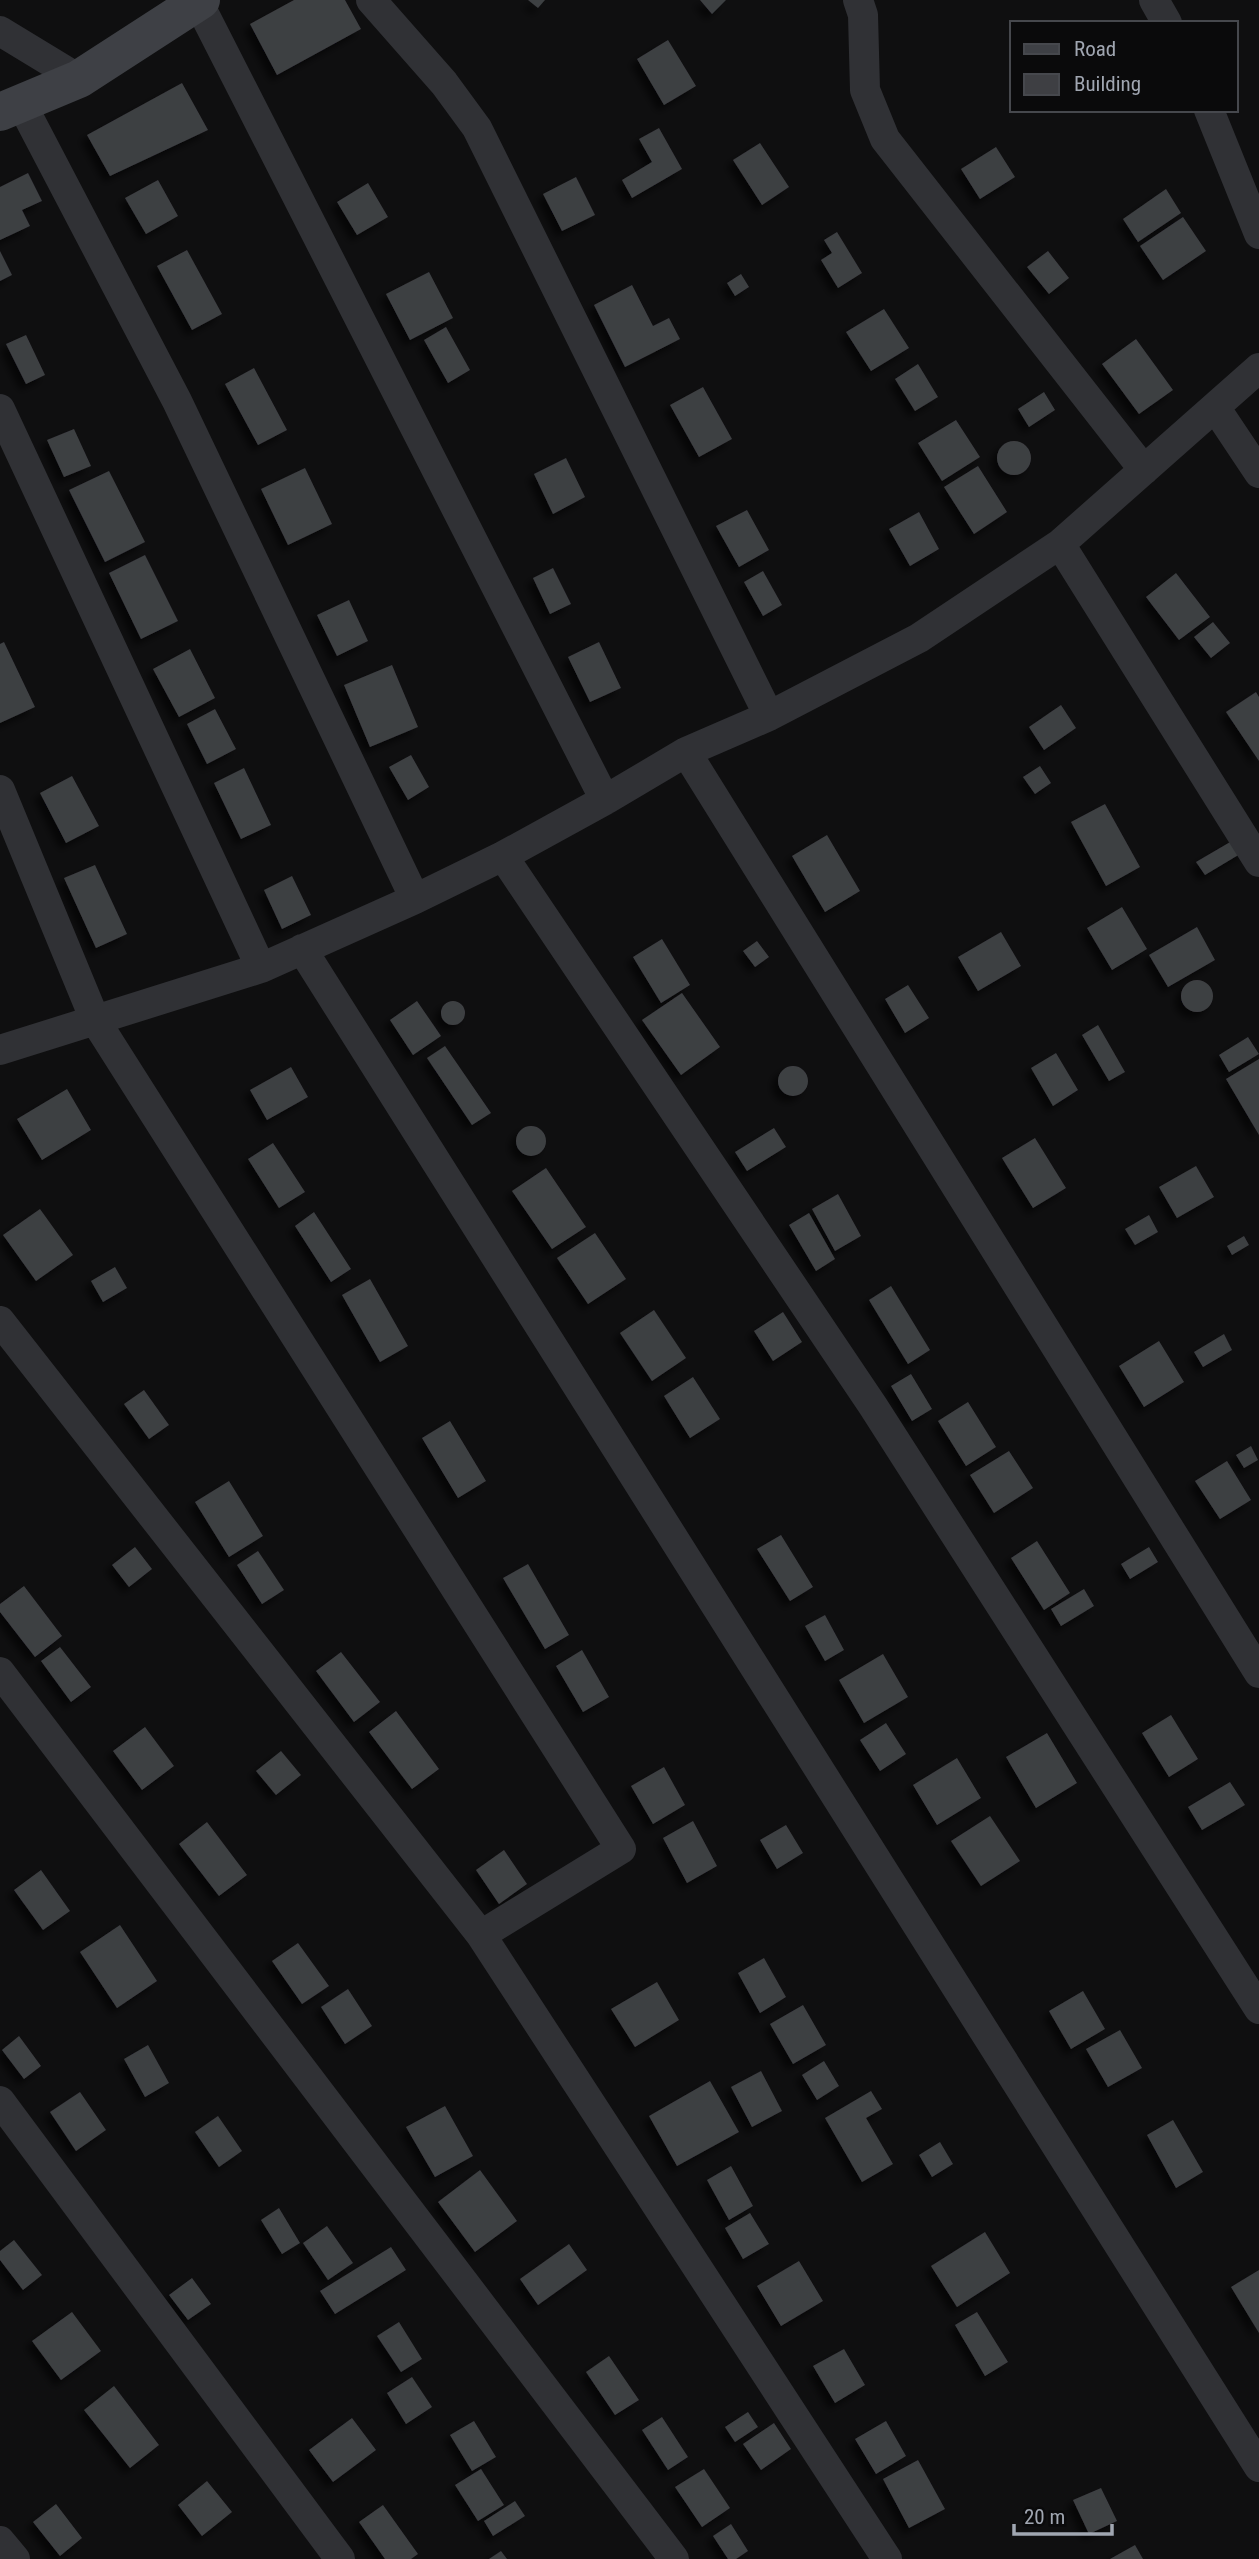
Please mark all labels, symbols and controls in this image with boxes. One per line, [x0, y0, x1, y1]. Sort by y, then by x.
legend [1010, 21, 1238, 112]
text: Road [1074, 37, 1116, 61]
text: Building [1074, 72, 1141, 96]
scale bar [1014, 2492, 1112, 2536]
text: 20 m [1024, 2505, 1065, 2529]

